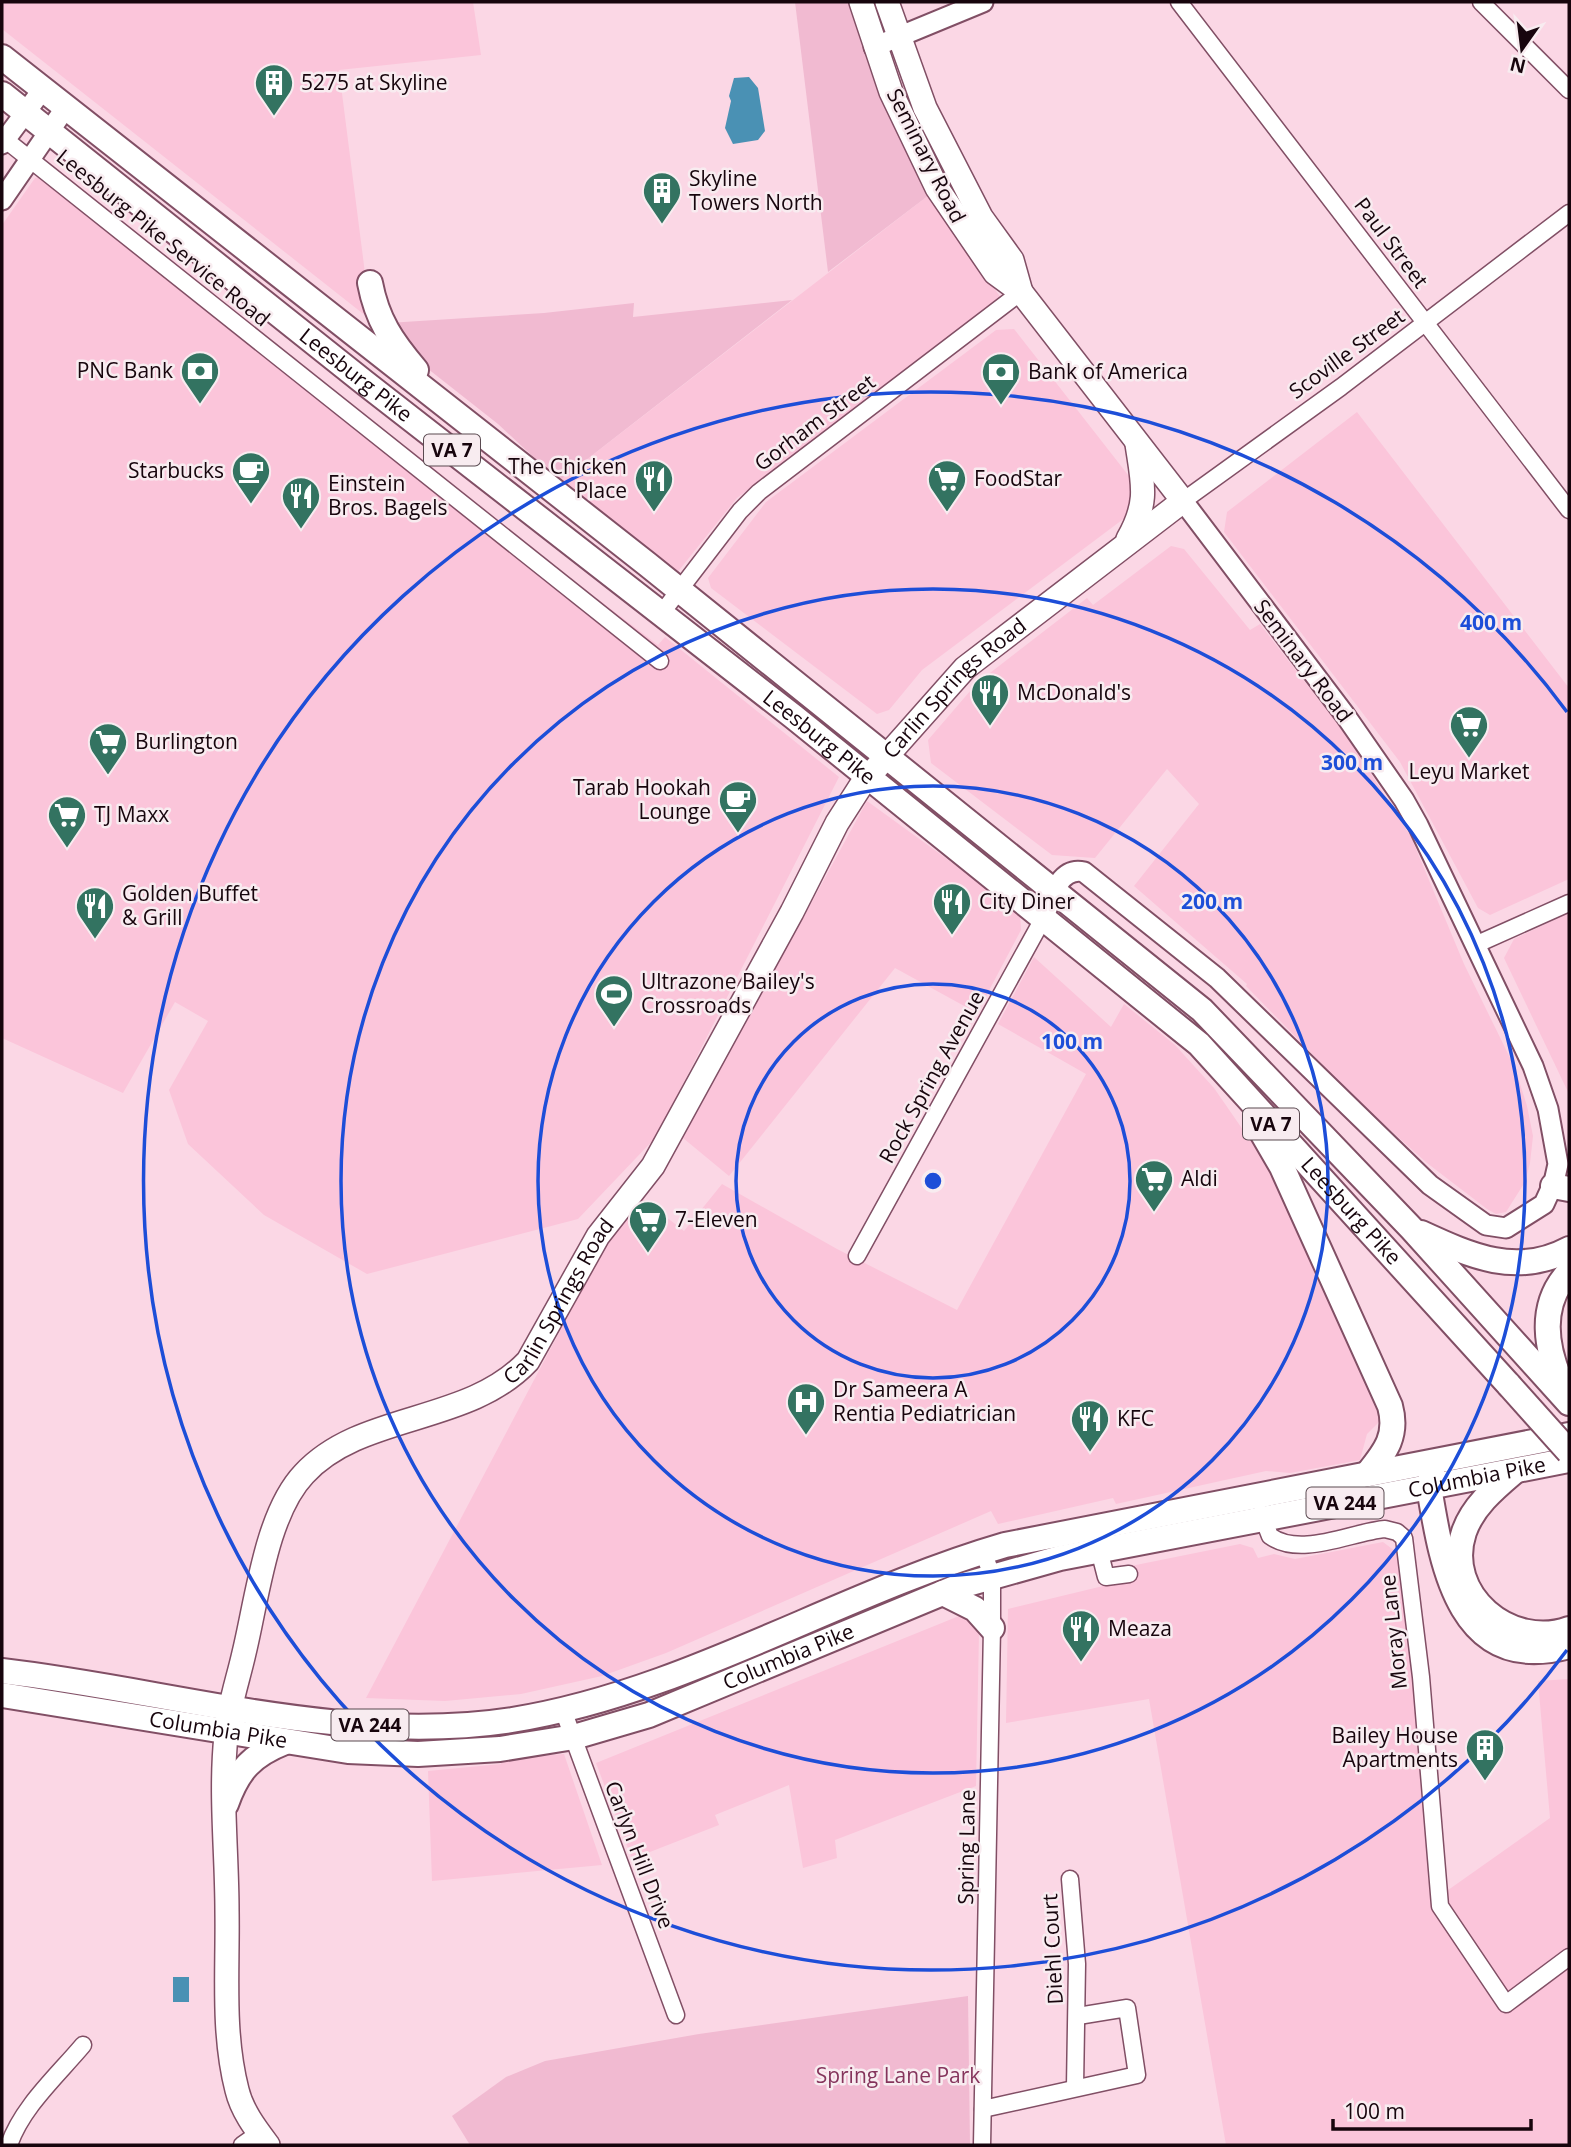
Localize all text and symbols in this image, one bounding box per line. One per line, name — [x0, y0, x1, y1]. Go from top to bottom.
north arrow — [1487, 14, 1557, 84]
text: N — [1507, 51, 1529, 80]
building icon: 5275 at Skyline — [253, 62, 295, 117]
place label: 5275 at Skyline — [301, 68, 447, 96]
street label: Seminary Road — [881, 84, 973, 228]
street label: Leesburg Pike Service Road — [51, 142, 276, 332]
place label: Skyline Towers North — [689, 164, 823, 216]
building icon: Skyline Towers North — [641, 170, 683, 225]
street label: Paul Street — [1349, 191, 1435, 293]
street label: Scoville Street — [1283, 302, 1410, 405]
street label: Leesburg Pike — [294, 321, 419, 428]
bank icon: PNC Bank — [179, 350, 221, 405]
bank icon: Bank of America — [980, 351, 1022, 406]
place label: PNC Bank — [77, 356, 173, 384]
place label: Bank of America — [1028, 357, 1188, 385]
street label: Gorham Street — [748, 368, 881, 477]
road number: VA 7 — [424, 435, 480, 466]
cafe icon: Starbucks — [230, 450, 272, 505]
place label: The Chicken Place — [508, 452, 627, 504]
place label: Starbucks — [128, 456, 224, 484]
restaurant icon: The Chicken Place — [633, 458, 675, 513]
supermarket icon: FoodStar — [926, 458, 968, 513]
place label: FoodStar — [974, 464, 1063, 492]
place label: Einstein Bros. Bagels — [328, 469, 448, 521]
restaurant icon: Einstein Bros. Bagels — [280, 475, 322, 530]
street label: Seminary Road — [1248, 593, 1359, 728]
text: 400 m — [1460, 608, 1522, 636]
street label: Carlin Springs Road — [876, 611, 1032, 764]
restaurant icon: McDonald's — [969, 672, 1011, 727]
place label: McDonald's — [1017, 678, 1131, 706]
street label: Leesburg Pike — [758, 683, 882, 790]
supermarket icon: Leyu Market — [1448, 704, 1490, 759]
supermarket icon: Burlington — [87, 721, 129, 776]
place label: Burlington — [135, 727, 238, 755]
text: 300 m — [1321, 748, 1383, 776]
place label: Leyu Market — [1408, 757, 1530, 785]
place label: Tarab Hookah Lounge — [573, 773, 711, 825]
cafe icon: Tarab Hookah Lounge — [717, 779, 759, 834]
supermarket icon: TJ Maxx — [46, 794, 88, 849]
place label: TJ Maxx — [94, 800, 169, 828]
place label: Golden Buffet & Grill — [122, 879, 258, 931]
restaurant icon: City Diner — [931, 881, 973, 936]
restaurant icon: Golden Buffet & Grill — [74, 885, 116, 940]
place label: City Diner — [979, 887, 1075, 915]
text: 200 m — [1181, 887, 1243, 915]
place label: Ultrazone Bailey's Crossroads — [641, 967, 815, 1019]
sports icon: Ultrazone Bailey's Crossroads — [593, 973, 635, 1028]
street label: Rock Spring Avenue — [872, 985, 990, 1168]
text: 100 m — [1041, 1027, 1103, 1055]
road number: VA 7 — [1243, 1108, 1299, 1140]
street label: Leesburg Pike — [1295, 1150, 1408, 1270]
supermarket icon: Aldi — [1133, 1158, 1175, 1213]
place label: Aldi — [1181, 1164, 1218, 1192]
centre of rings — [921, 1169, 945, 1193]
supermarket icon: 7-Eleven — [627, 1199, 669, 1254]
place label: 7-Eleven — [675, 1205, 758, 1233]
street label: Carlin Springs Road — [497, 1212, 620, 1390]
place label: Dr Sameera A Rentia Pediatrician — [833, 1375, 1016, 1427]
hospital icon: Dr Sameera A Rentia Pediatrician — [785, 1381, 827, 1436]
restaurant icon: KFC — [1069, 1398, 1111, 1453]
place label: KFC — [1117, 1404, 1154, 1432]
street label: Columbia Pike — [1406, 1450, 1548, 1504]
road number: VA 244 — [1306, 1488, 1384, 1518]
street label: Moray Lane — [1373, 1573, 1413, 1691]
restaurant icon: Meaza — [1060, 1608, 1102, 1663]
place label: Meaza — [1108, 1614, 1172, 1642]
street label: Columbia Pike — [718, 1616, 858, 1696]
street label: Columbia Pike — [147, 1704, 290, 1754]
road number: VA 244 — [332, 1709, 408, 1740]
place label: Bailey House Apartments — [1332, 1721, 1458, 1773]
building icon: Bailey House Apartments — [1464, 1727, 1506, 1782]
street label: Carlyn Hill Drive — [599, 1777, 681, 1932]
street label: Spring Lane — [951, 1789, 981, 1905]
street label: Diehl Court — [1035, 1893, 1069, 2005]
park label: Spring Lane Park — [816, 2061, 980, 2089]
scale bar — [1333, 2088, 1531, 2132]
text: 100 m — [1344, 2097, 1405, 2125]

